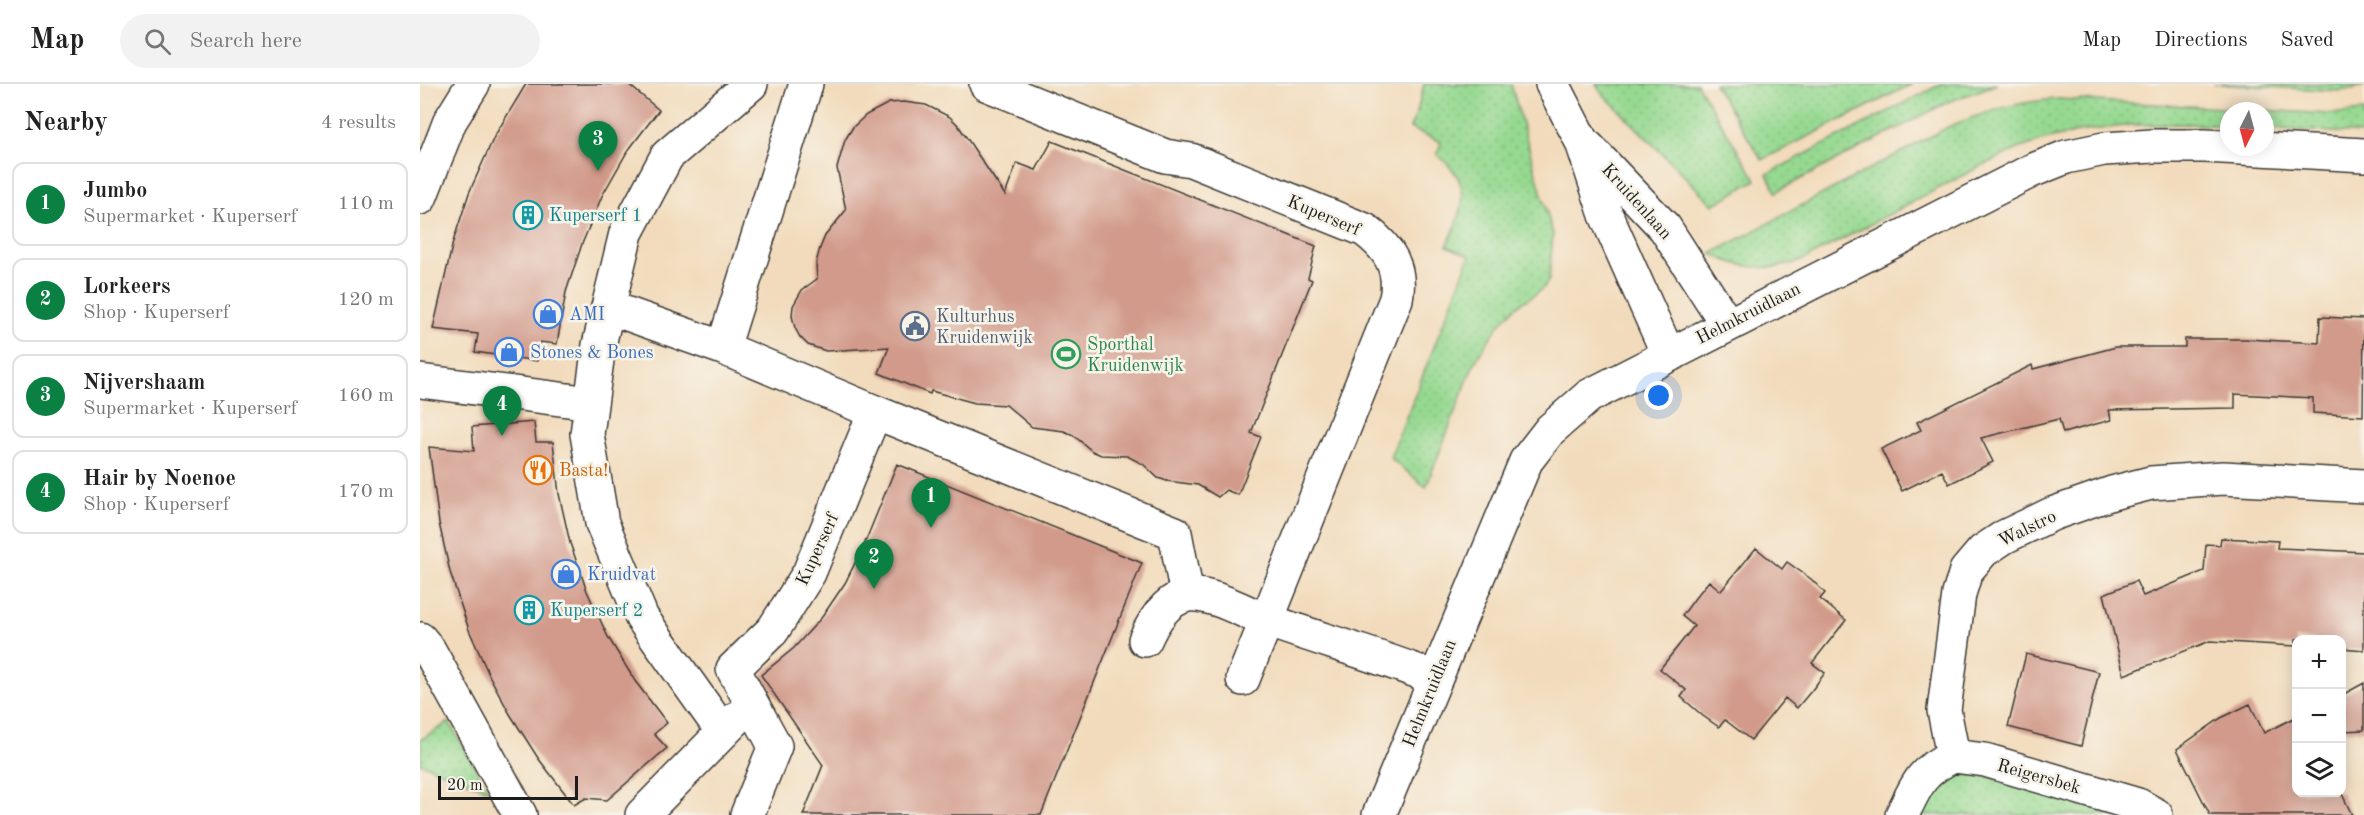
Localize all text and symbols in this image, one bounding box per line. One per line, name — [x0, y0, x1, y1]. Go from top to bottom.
search box — [120, 14, 540, 68]
icon: search — [141, 25, 174, 58]
text: Map — [30, 27, 84, 55]
text: Search here — [189, 30, 302, 52]
text: Map — [2082, 30, 2121, 51]
text: Directions — [2154, 30, 2248, 51]
text: Saved — [2281, 30, 2334, 51]
north arrow — [2220, 102, 2274, 156]
text: Nearby — [24, 110, 108, 136]
text: 4 results — [321, 113, 396, 133]
pin: 3 — [578, 122, 618, 171]
street label: Kruidenlaan — [1598, 160, 1675, 243]
text: Jumbo — [83, 180, 147, 202]
street label: Kuperserf — [1284, 192, 1364, 240]
text: 1 — [40, 194, 51, 214]
text: 110 m — [338, 194, 394, 214]
building icon: Kuperserf 1 — [512, 199, 544, 231]
text: Supermarket · Kuperserf — [83, 207, 297, 227]
place label: Kuperserf 1 — [549, 207, 642, 225]
text: Lorkeers — [83, 276, 170, 298]
street label: Helmkruidlaan — [1693, 280, 1804, 348]
text: 2 — [40, 290, 51, 310]
text: 120 m — [338, 290, 394, 310]
shop icon: AMI — [532, 298, 564, 330]
text: Shop · Kuperserf — [83, 303, 230, 323]
place label: AMI — [569, 306, 605, 324]
place label: Kulturhus Kruidenwijk — [936, 308, 1033, 347]
public building icon: Kulturhus Kruidenwijk — [899, 310, 931, 342]
shop icon: Stones & Bones — [493, 336, 525, 368]
place label: Sporthal Kruidenwijk — [1087, 336, 1184, 375]
sports icon: Sporthal Kruidenwijk — [1050, 338, 1082, 370]
place label: Stones & Bones — [530, 344, 654, 362]
text: Nijvershaam — [83, 372, 205, 394]
your location — [1644, 381, 1673, 410]
text: 3 — [40, 386, 51, 406]
text: 160 m — [338, 386, 394, 406]
pin: 4 — [482, 386, 521, 436]
text: Supermarket · Kuperserf — [83, 399, 297, 419]
restaurant icon: Basta! — [522, 454, 554, 486]
place label: Basta! — [559, 462, 608, 480]
text: Hair by Noenoe — [83, 468, 236, 490]
pin: 1 — [912, 478, 950, 528]
text: 4 — [40, 482, 51, 502]
text: 170 m — [338, 482, 394, 502]
text: Shop · Kuperserf — [83, 495, 230, 515]
street label: Walstro — [1996, 507, 2059, 551]
street label: Kuperserf — [793, 509, 843, 588]
pin: 2 — [854, 540, 894, 589]
shop icon: Kruidvat — [550, 558, 582, 590]
place label: Kruidvat — [587, 566, 656, 584]
building icon: Kuperserf 2 — [513, 594, 545, 626]
place label: Kuperserf 2 — [550, 602, 643, 620]
map controls — [2292, 635, 2346, 797]
button: + — [2292, 635, 2346, 689]
street label: Helmkruidlaan — [1400, 637, 1460, 750]
button: − — [2292, 689, 2346, 743]
button: layers — [2292, 743, 2346, 797]
street label: Reigersbek — [1995, 756, 2083, 797]
scale bar — [438, 773, 578, 800]
text: 20 m — [447, 778, 483, 794]

